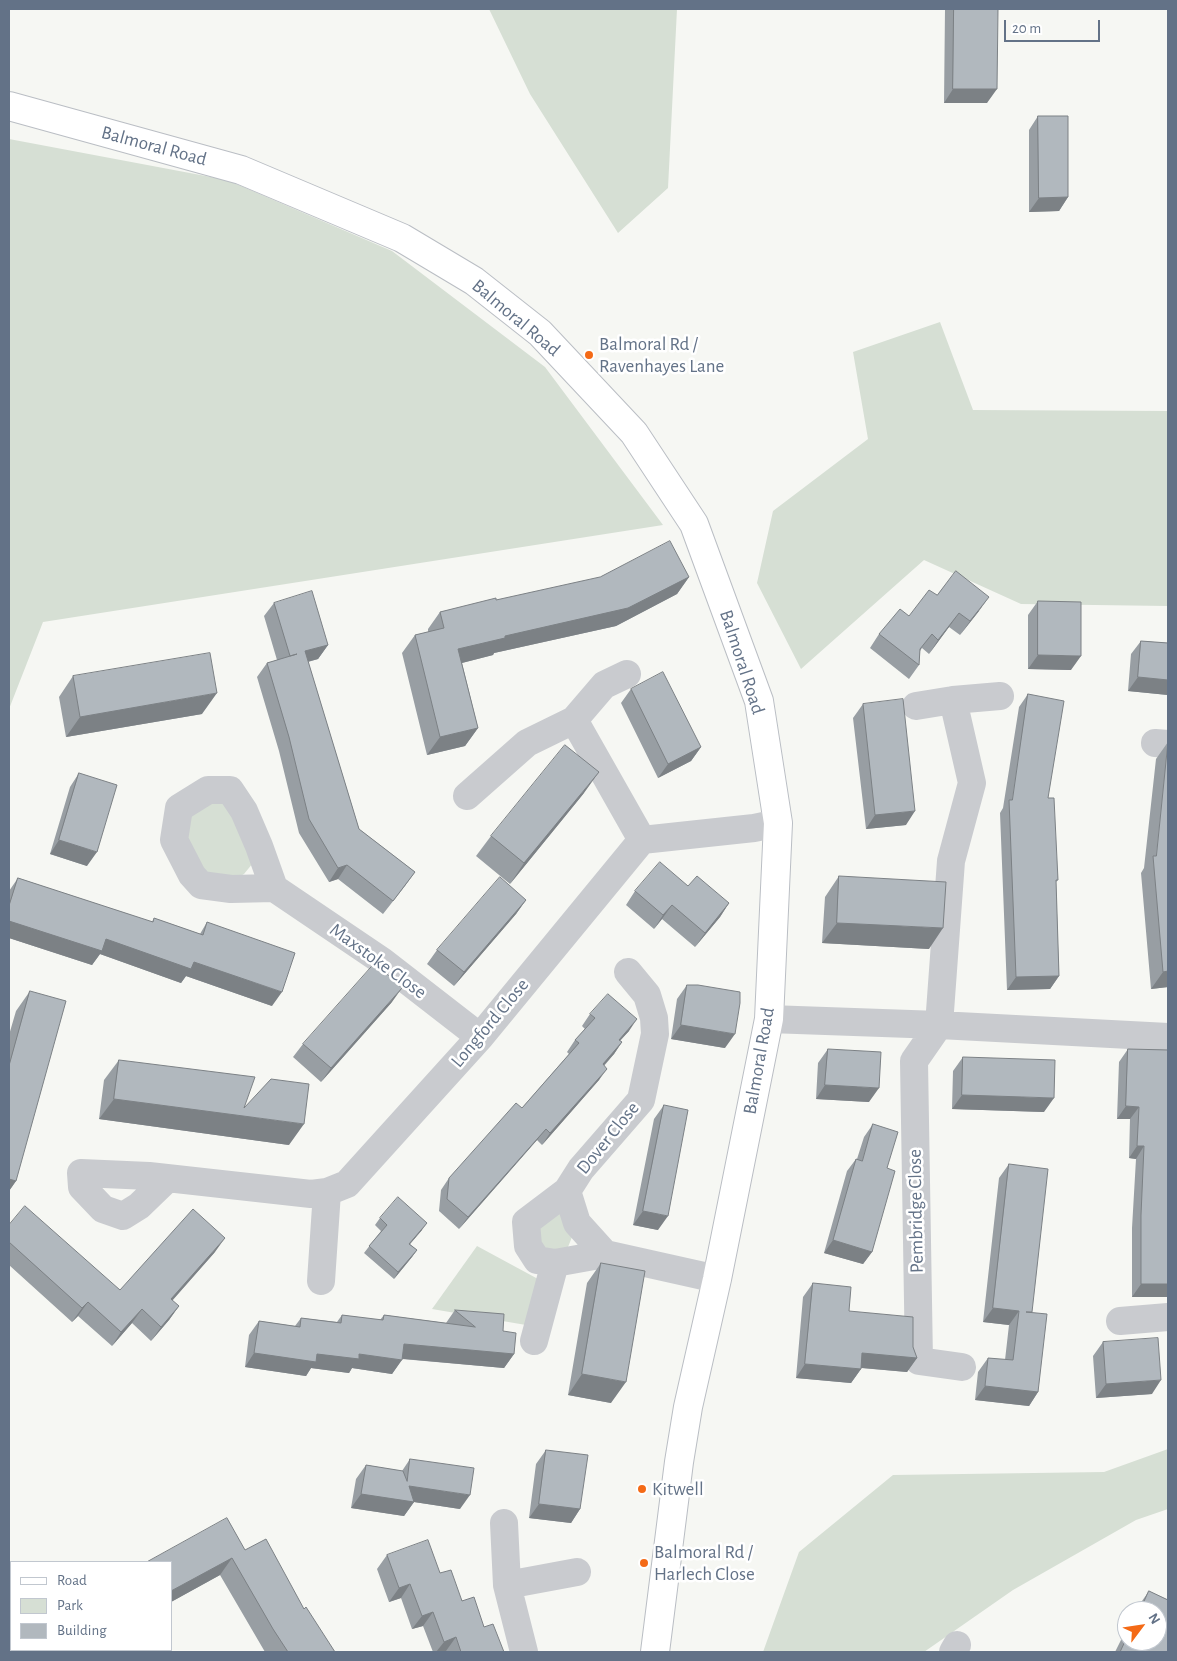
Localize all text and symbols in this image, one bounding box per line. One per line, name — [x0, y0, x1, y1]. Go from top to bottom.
scale bar — [1007, 10, 1103, 42]
text: 20 m — [1012, 21, 1041, 36]
street label: Balmoral Road — [99, 121, 209, 171]
street label: Balmoral Road — [467, 274, 565, 362]
place label: Balmoral Rd / Ravenhayes Lane — [599, 333, 724, 377]
marker: Balmoral Rd / Ravenhayes Lane — [583, 349, 595, 361]
street label: Balmoral Road — [714, 607, 770, 717]
street label: Maxstoke Close — [325, 918, 431, 1004]
street label: Longford Close — [446, 974, 534, 1072]
street label: Balmoral Road — [738, 1006, 780, 1116]
street label: Dover Close — [572, 1097, 644, 1179]
street label: Pembridge Close — [904, 1149, 928, 1273]
place label: Kitwell — [652, 1478, 704, 1500]
marker: Kitwell — [636, 1483, 648, 1495]
place label: Balmoral Rd / Harlech Close — [654, 1541, 755, 1585]
marker: Balmoral Rd / Harlech Close — [638, 1557, 650, 1569]
legend — [10, 1561, 172, 1651]
text: Road — [57, 1573, 87, 1588]
text: Park — [57, 1598, 83, 1613]
north arrow — [1117, 1601, 1167, 1651]
text: N — [1145, 1611, 1163, 1627]
text: Building — [57, 1623, 107, 1638]

